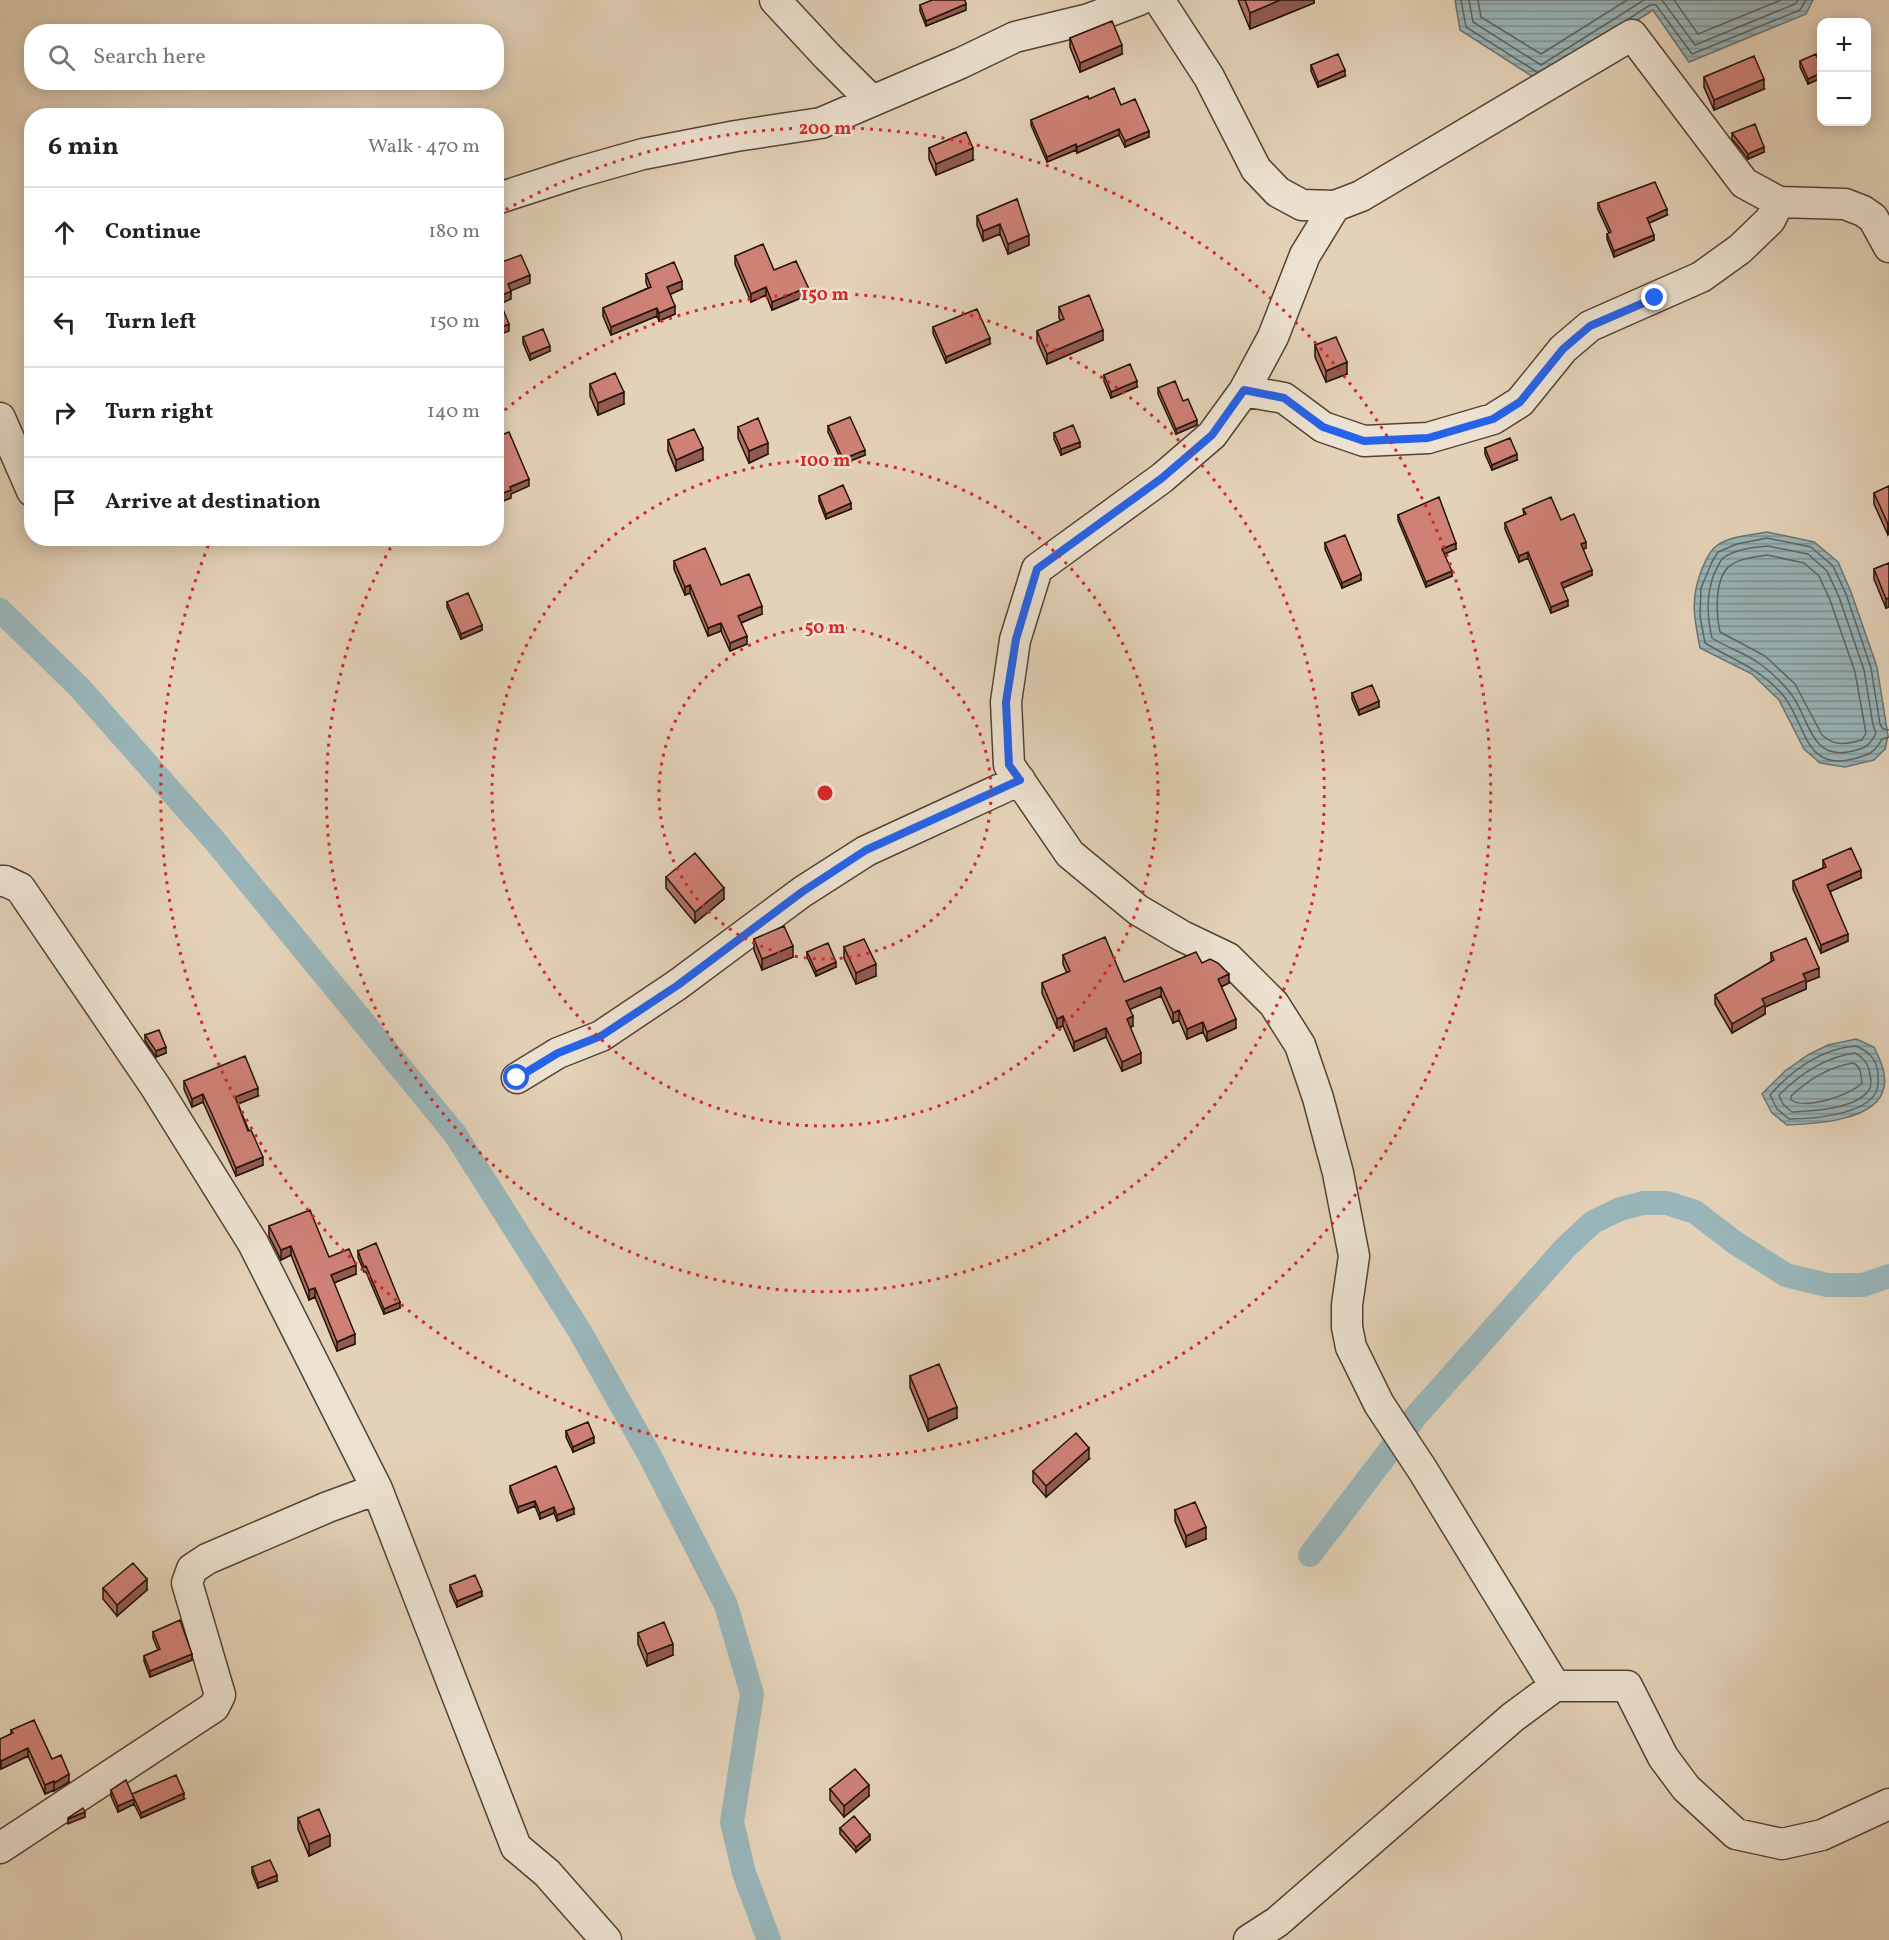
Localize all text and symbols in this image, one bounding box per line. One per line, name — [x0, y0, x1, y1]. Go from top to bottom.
map controls — [1817, 18, 1871, 126]
button: + — [1817, 18, 1871, 72]
search box — [24, 24, 504, 90]
icon: search — [45, 41, 78, 74]
text: Search here — [93, 42, 206, 73]
button: − — [1817, 72, 1871, 126]
text: 200 m — [799, 117, 851, 142]
text: 6 min — [48, 129, 119, 165]
text: Walk · 470 m — [368, 133, 480, 161]
icon: ahead — [48, 216, 81, 249]
text: Continue — [105, 217, 201, 248]
text: 180 m — [428, 218, 480, 246]
text: 150 m — [801, 283, 849, 308]
route end — [1641, 284, 1667, 310]
icon: left — [48, 306, 81, 339]
text: Turn left — [105, 307, 196, 338]
text: 150 m — [429, 308, 480, 336]
icon: right — [48, 396, 81, 429]
text: Turn right — [105, 397, 213, 428]
text: 140 m — [427, 398, 480, 426]
text: 100 m — [800, 449, 850, 474]
icon: arrive — [48, 486, 81, 519]
text: Arrive at destination — [105, 487, 321, 518]
text: 50 m — [805, 616, 845, 641]
centre of rings — [815, 783, 835, 803]
route start — [503, 1064, 529, 1090]

